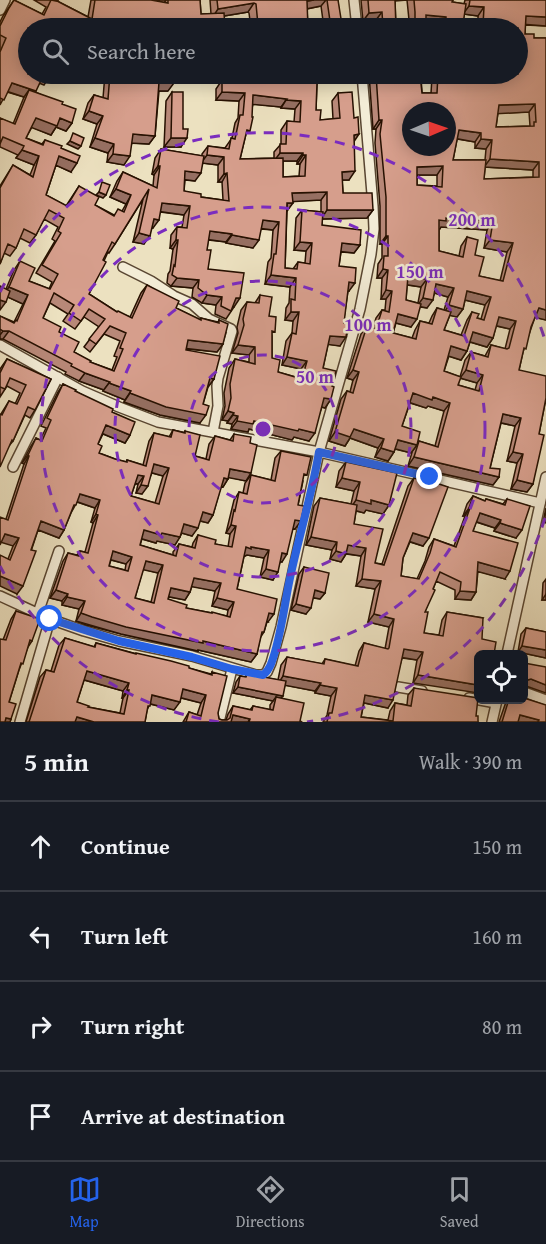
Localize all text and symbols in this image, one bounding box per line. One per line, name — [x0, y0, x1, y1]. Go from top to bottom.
search box — [18, 18, 528, 84]
icon: search — [39, 35, 72, 68]
text: Search here — [87, 35, 196, 67]
north arrow — [402, 102, 456, 156]
text: 200 m — [448, 206, 496, 233]
text: 150 m — [396, 258, 444, 285]
text: 100 m — [344, 311, 392, 338]
text: 50 m — [296, 363, 335, 390]
centre of rings — [253, 419, 273, 439]
route end — [416, 463, 442, 489]
route start — [36, 605, 62, 631]
map controls — [474, 650, 528, 704]
button: locate — [474, 650, 528, 704]
text: 5 min — [24, 742, 89, 781]
text: Walk · 390 m — [419, 747, 522, 776]
icon: ahead — [24, 830, 57, 863]
text: Continue — [81, 830, 170, 862]
text: 150 m — [472, 832, 522, 861]
icon: left — [24, 920, 57, 953]
text: Turn left — [81, 920, 168, 952]
text: 160 m — [472, 922, 522, 951]
icon: right — [24, 1010, 57, 1043]
text: Turn right — [81, 1010, 184, 1042]
text: 80 m — [482, 1012, 522, 1041]
icon: arrive — [24, 1100, 57, 1133]
text: Arrive at destination — [81, 1100, 285, 1132]
tab: Map — [68, 1173, 101, 1233]
tab: Directions — [236, 1173, 305, 1233]
tab: Saved — [440, 1173, 478, 1233]

